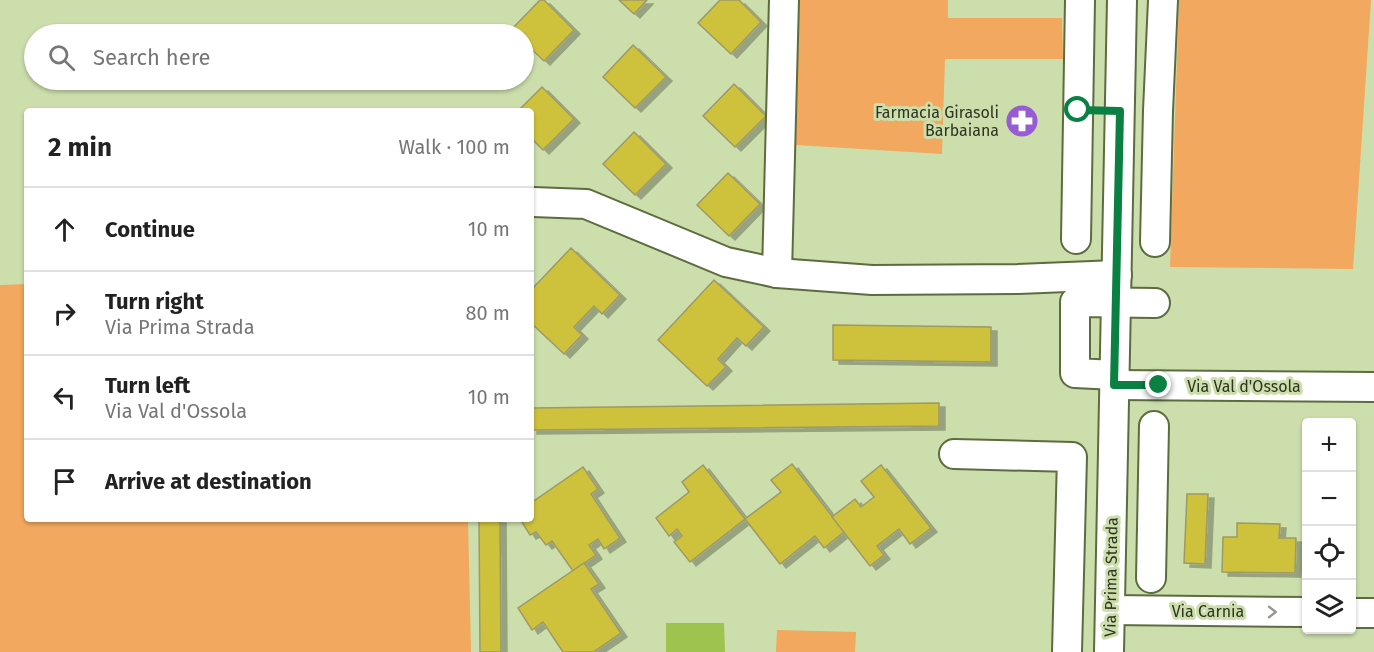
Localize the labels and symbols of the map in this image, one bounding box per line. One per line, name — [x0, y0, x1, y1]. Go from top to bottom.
route start — [1064, 96, 1090, 122]
place label: Farmacia Girasoli Barbaiana — [875, 103, 999, 140]
pharmacy icon: Farmacia Girasoli Barbaiana — [1004, 103, 1040, 139]
route end — [1145, 371, 1171, 397]
street label: Via Val d'Ossola — [1187, 377, 1301, 396]
street label: Via Prima Strada — [1100, 517, 1122, 637]
street label: Via Carnia — [1172, 602, 1244, 621]
one-way arrow — [1267, 606, 1276, 618]

